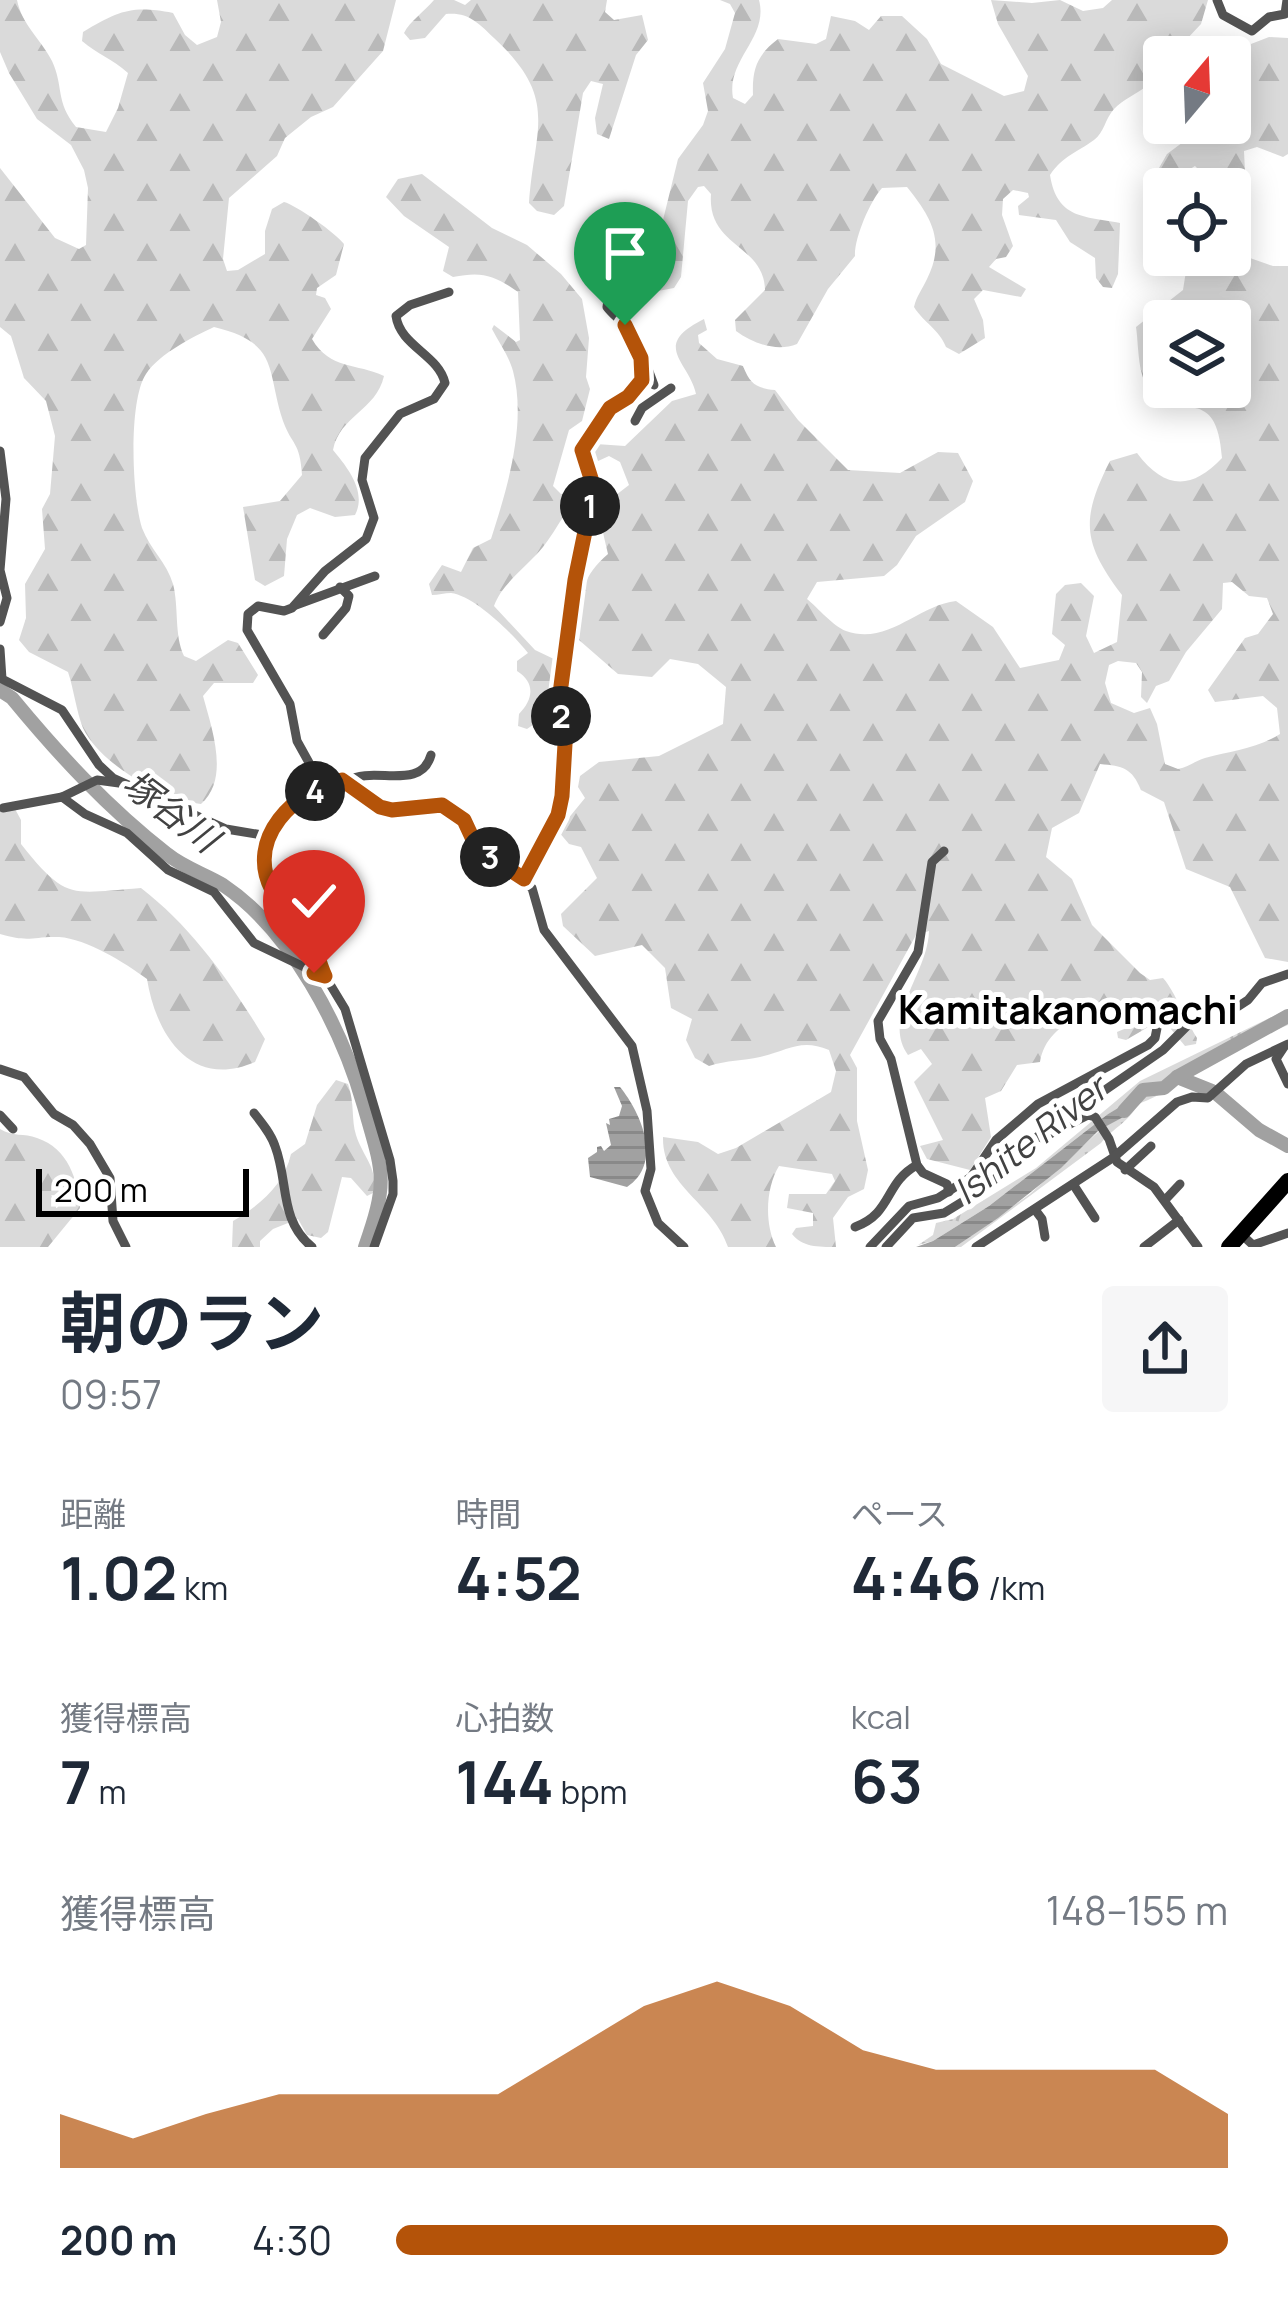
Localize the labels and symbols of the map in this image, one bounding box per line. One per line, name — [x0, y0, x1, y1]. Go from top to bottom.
north arrow — [1143, 36, 1251, 144]
pin — [574, 202, 676, 325]
pin: 1 — [560, 476, 620, 536]
pin: 2 — [531, 686, 591, 746]
water label: 塚谷川 — [113, 759, 232, 865]
pin: 4 — [285, 761, 345, 821]
pin: 3 — [460, 827, 520, 887]
pin — [263, 850, 365, 973]
district label: Kamitakanomachi — [898, 982, 1238, 1036]
water label: Ishite River — [943, 1062, 1120, 1215]
scale bar — [36, 1163, 249, 1216]

